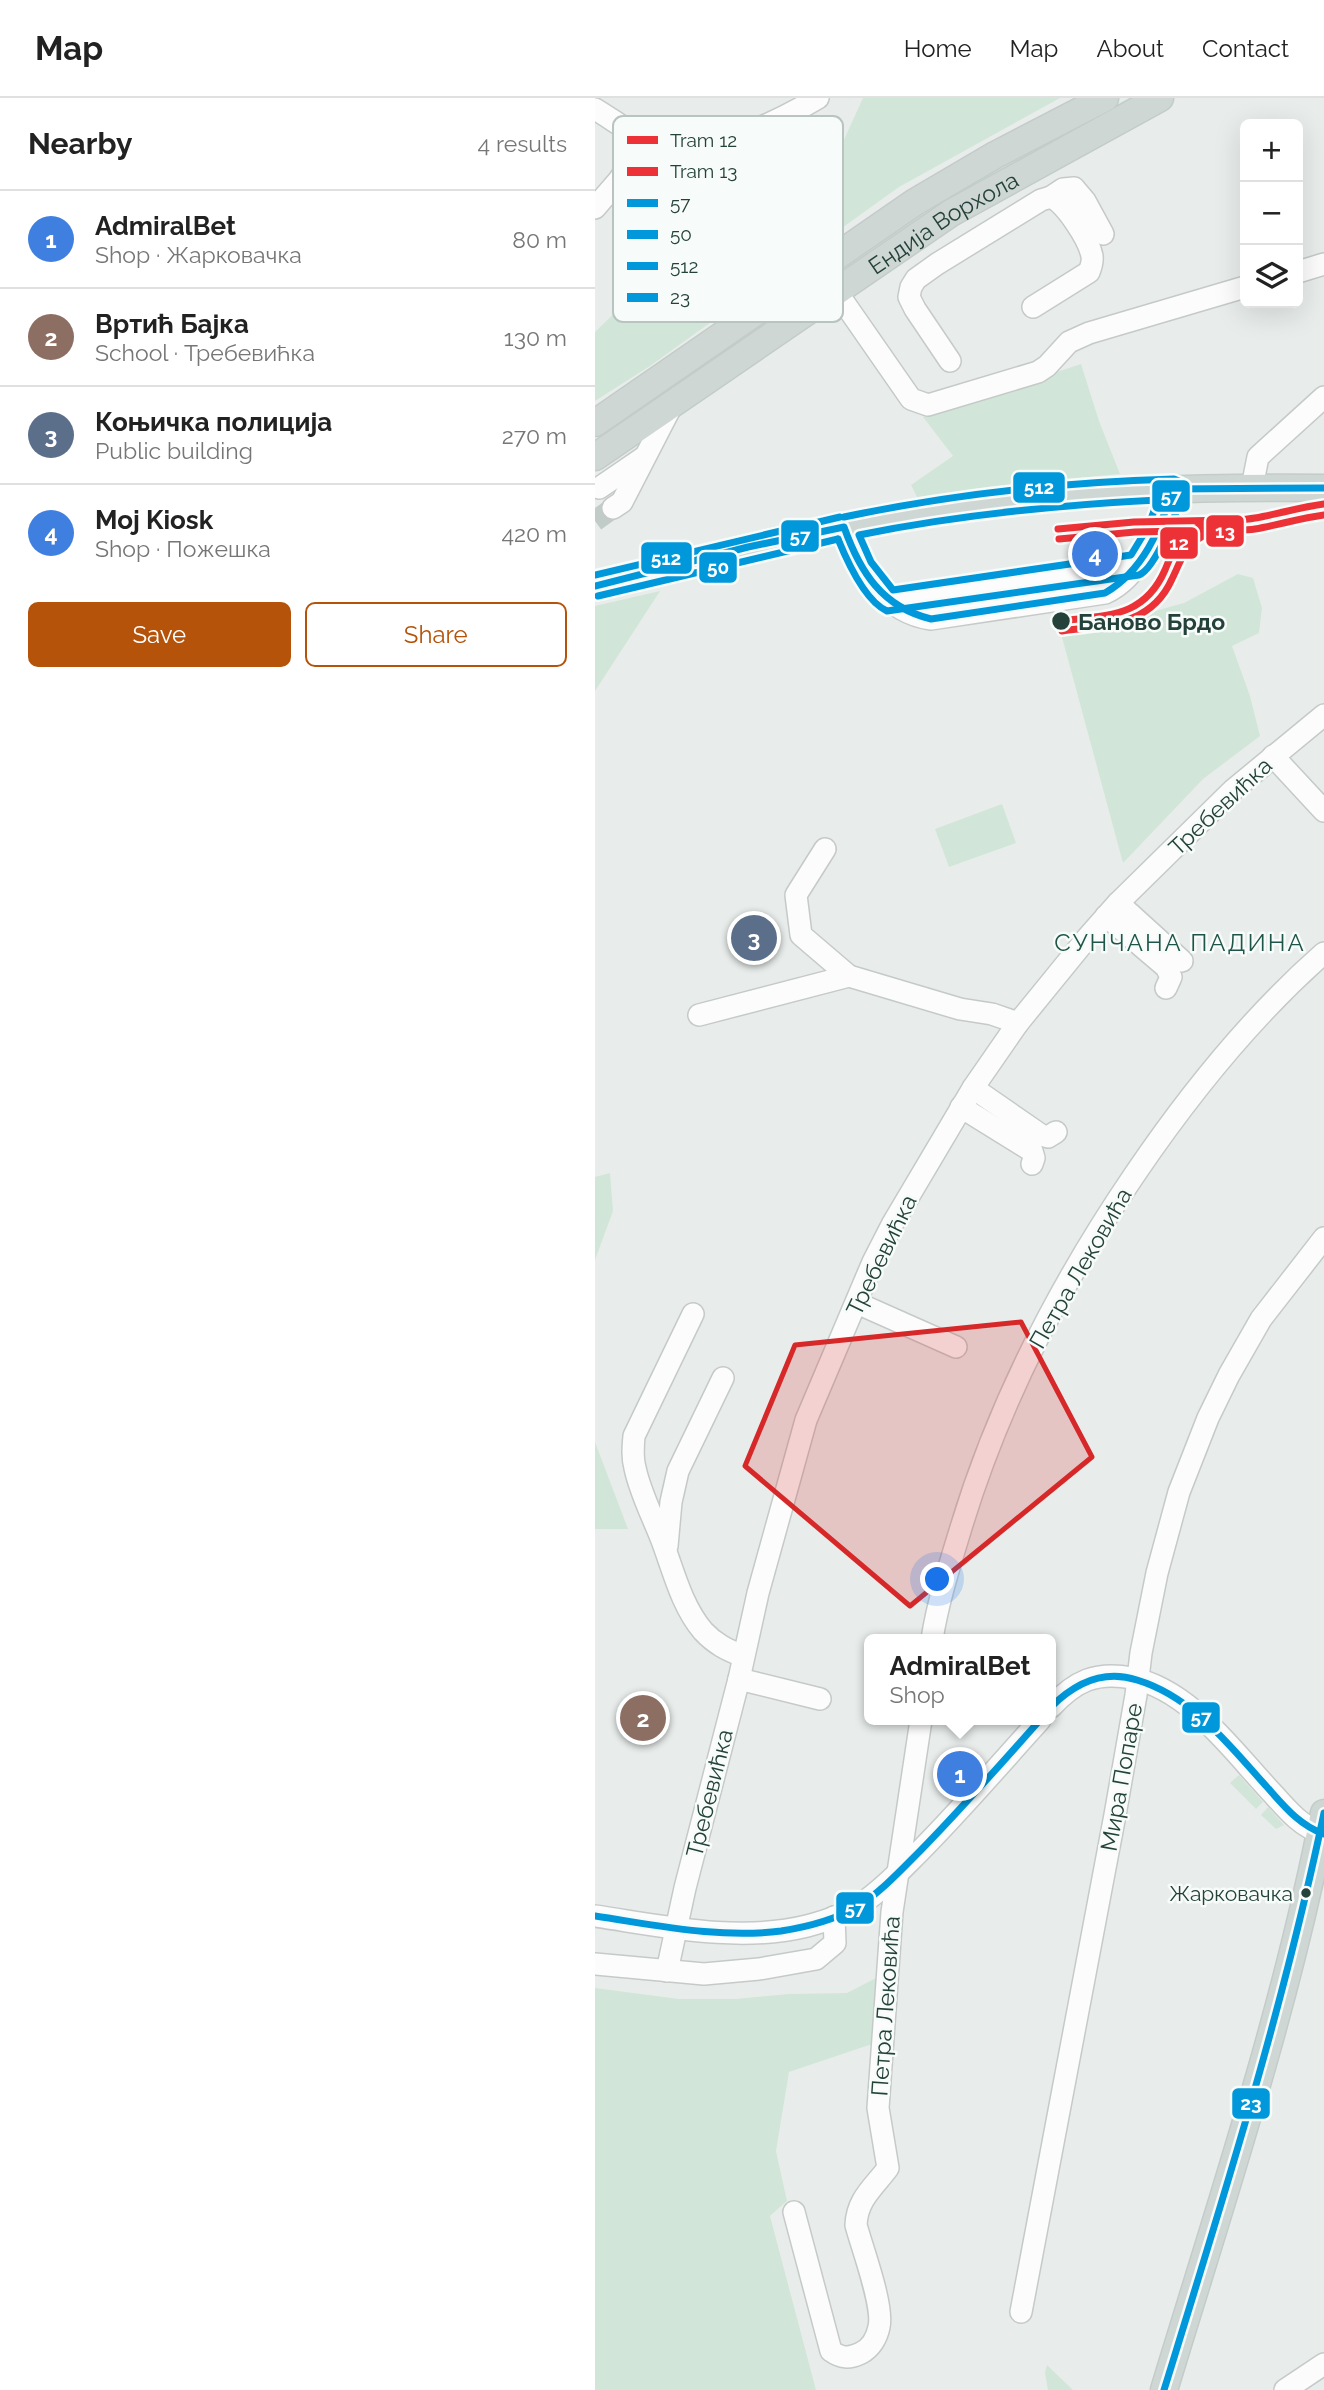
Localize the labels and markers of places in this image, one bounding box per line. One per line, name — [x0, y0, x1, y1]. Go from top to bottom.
pin: 4 — [1072, 528, 1118, 580]
place label: Баново Брдо — [1078, 608, 1225, 635]
marker: Баново Брдо — [1050, 610, 1072, 632]
pin: 3 — [731, 912, 777, 964]
pin: 2 — [620, 1692, 666, 1744]
pin: 1 — [937, 1748, 983, 1800]
place label: Жарковачка — [1169, 1881, 1293, 1906]
marker: Жарковачка — [1299, 1886, 1313, 1900]

